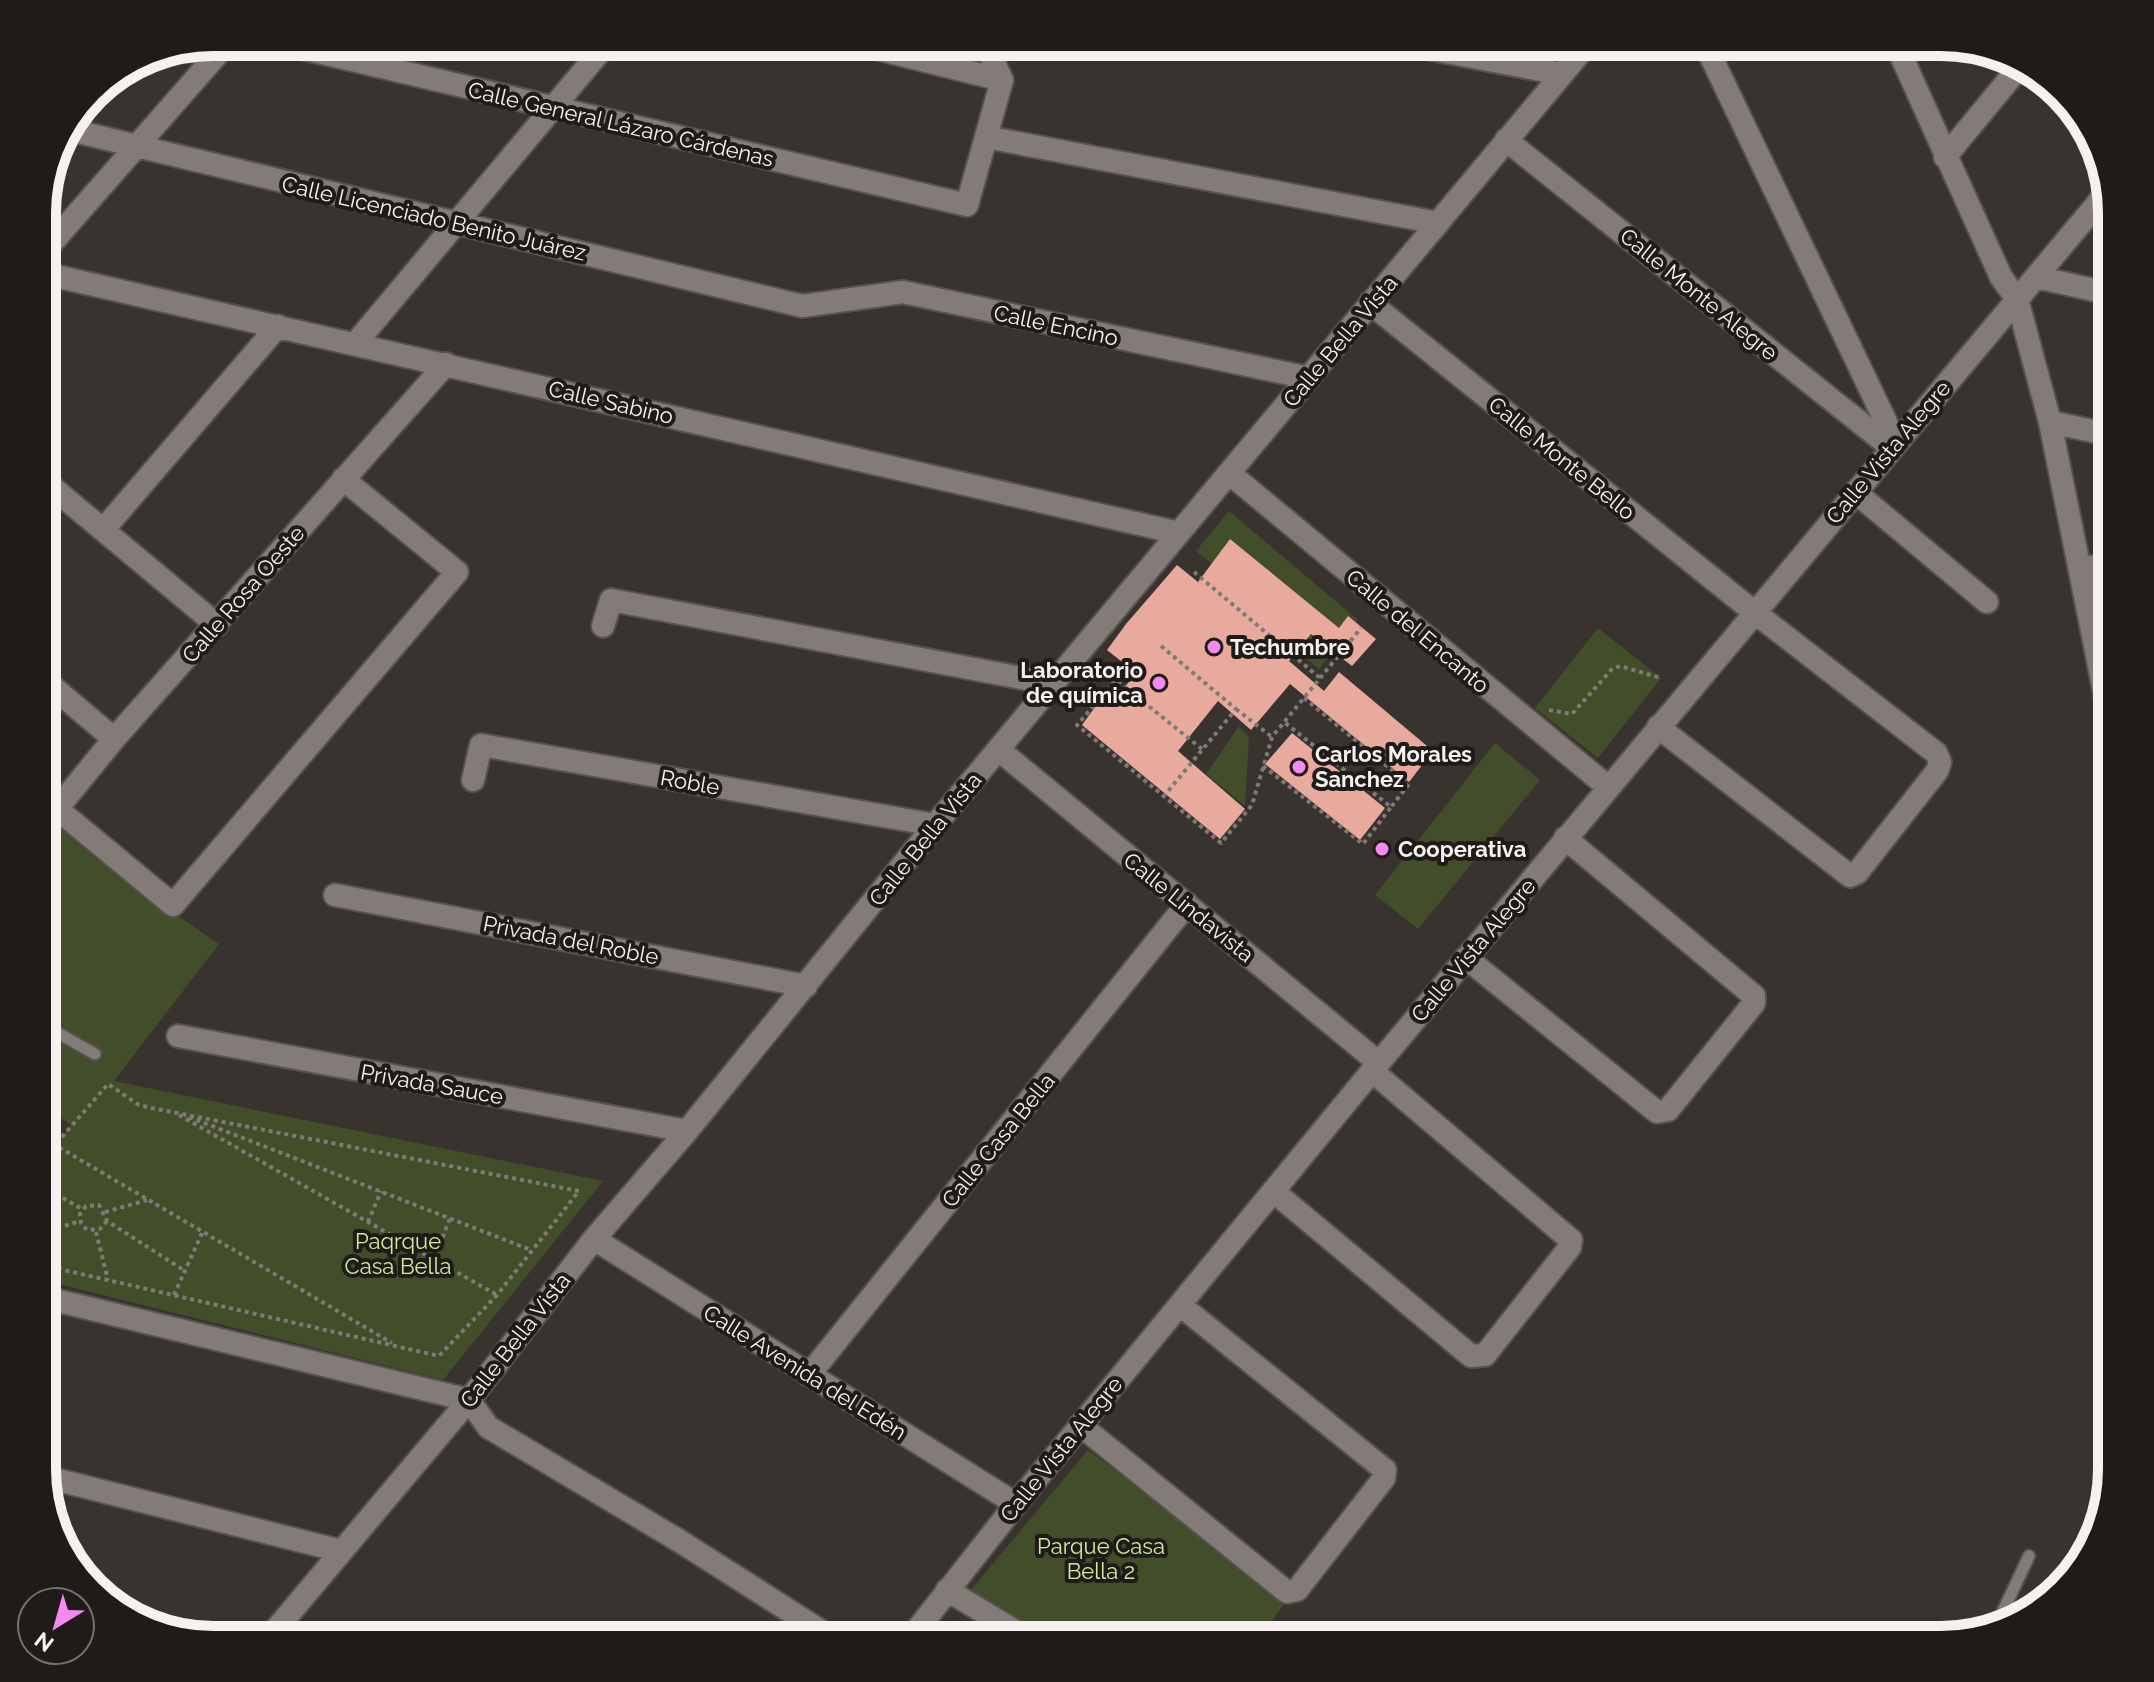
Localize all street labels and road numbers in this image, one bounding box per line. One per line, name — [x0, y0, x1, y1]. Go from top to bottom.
street label: Calle General Lázaro Cárdenas — [466, 76, 776, 172]
street label: Calle Licenciado Benito Juárez — [280, 170, 589, 266]
street label: Calle Monte Alegre — [1615, 222, 1783, 366]
street label: Calle Bella Vista — [1277, 270, 1403, 412]
street label: Calle Encino — [991, 299, 1121, 351]
street label: Calle Sabino — [546, 375, 676, 429]
street label: Calle Vista Alegre — [1820, 375, 1956, 529]
street label: Calle Monte Bello — [1484, 391, 1640, 525]
street label: Calle Rosa Oeste — [176, 520, 310, 668]
street label: Calle del Encanto — [1341, 564, 1495, 698]
street label: Roble — [658, 764, 722, 800]
street label: Calle Bella Vista — [863, 767, 987, 911]
street label: Calle Lindavista — [1119, 847, 1259, 967]
street label: Calle Vista Alegre — [1405, 873, 1541, 1027]
street label: Privada del Roble — [481, 910, 661, 970]
street label: Privada Sauce — [359, 1059, 505, 1109]
street label: Calle Casa Bella — [936, 1068, 1060, 1212]
street label: Calle Bella Vista — [454, 1268, 576, 1412]
street label: Calle Avenida del Edén — [699, 1299, 911, 1445]
street label: Calle Vista Alegre — [995, 1371, 1128, 1527]

